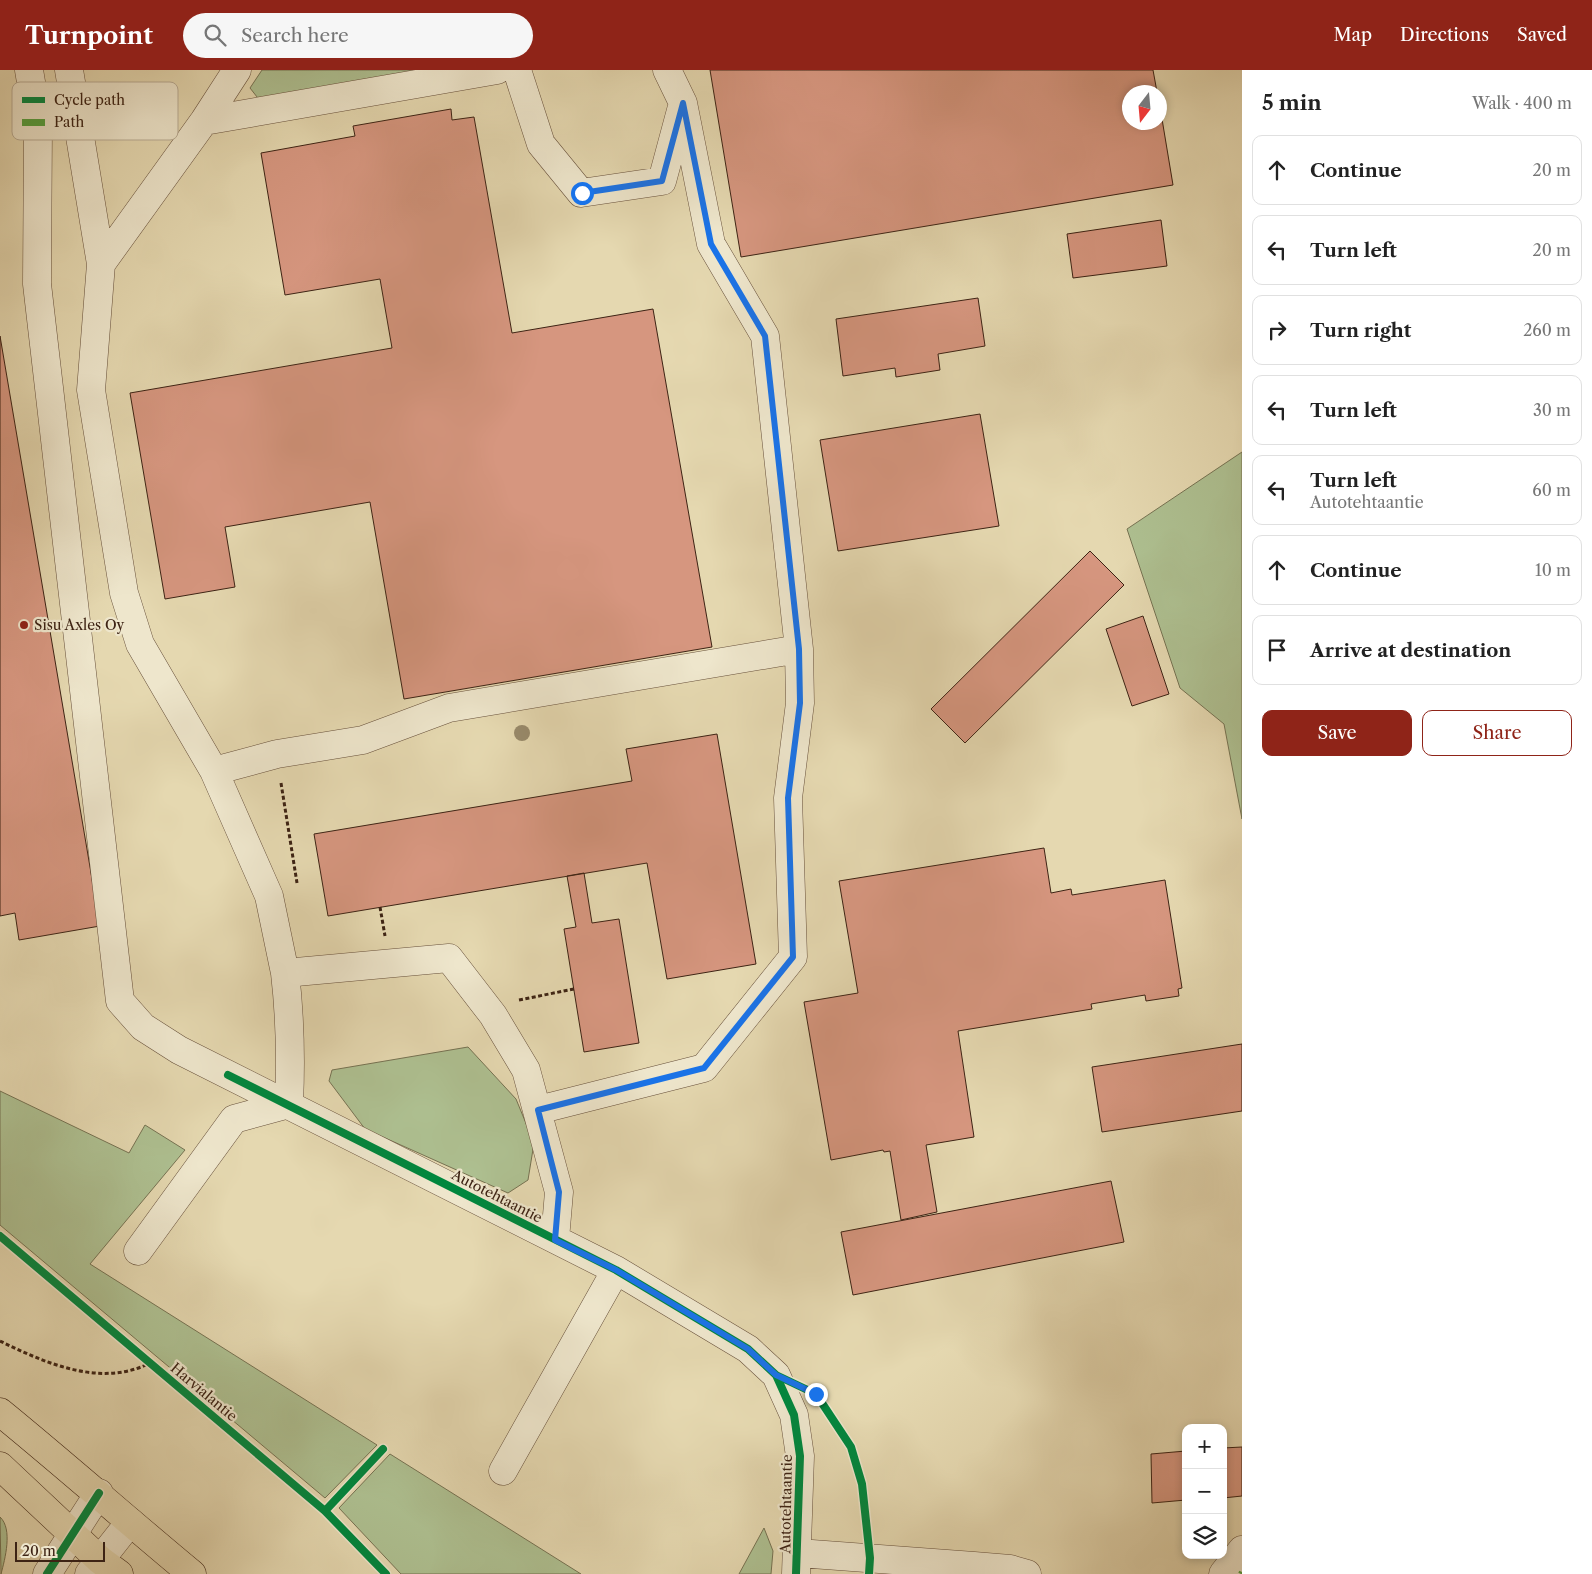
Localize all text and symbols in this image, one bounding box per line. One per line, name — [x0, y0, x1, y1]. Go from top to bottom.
search box — [183, 13, 533, 58]
text: Turnpoint — [25, 21, 153, 50]
icon: search — [201, 21, 229, 49]
text: Search here — [241, 24, 349, 47]
text: Map — [1333, 24, 1372, 46]
text: Directions — [1400, 24, 1489, 46]
text: Saved — [1517, 24, 1567, 46]
legend — [12, 82, 178, 140]
north arrow — [1122, 85, 1167, 130]
text: 5 min — [1262, 90, 1322, 115]
text: Cycle path — [54, 91, 125, 109]
text: Walk · 400 m — [1472, 93, 1572, 113]
text: Path — [54, 113, 84, 131]
icon: ahead — [1263, 156, 1291, 184]
text: Continue — [1310, 159, 1402, 182]
text: 20 m — [1532, 160, 1571, 180]
route start — [571, 182, 594, 205]
icon: left — [1263, 236, 1291, 264]
text: Turn left — [1310, 239, 1397, 262]
text: 20 m — [1532, 240, 1571, 260]
icon: right — [1263, 316, 1291, 344]
text: Turn right — [1310, 319, 1411, 342]
text: 260 m — [1523, 320, 1571, 340]
icon: left — [1263, 396, 1291, 424]
text: Turn left — [1310, 399, 1397, 422]
text: 30 m — [1533, 400, 1571, 420]
text: Turn left — [1310, 469, 1397, 492]
icon: left — [1263, 476, 1291, 504]
text: 60 m — [1532, 480, 1571, 500]
text: Autotehtaantie — [1310, 492, 1424, 512]
icon: ahead — [1263, 556, 1291, 584]
text: Continue — [1310, 559, 1402, 582]
text: 10 m — [1535, 560, 1571, 580]
place label: Sisu Axles Oy — [34, 616, 125, 634]
marker: Sisu Axles Oy — [18, 619, 30, 631]
icon: arrive — [1263, 636, 1291, 664]
text: Arrive at destination — [1310, 639, 1511, 662]
button: Save — [1262, 710, 1412, 756]
button: Share — [1422, 710, 1572, 756]
street label: Autotehtaantie — [448, 1165, 546, 1227]
street label: Harvialantie — [167, 1359, 241, 1425]
route end — [805, 1383, 828, 1406]
map controls — [1182, 1424, 1227, 1559]
button: + — [1182, 1424, 1227, 1469]
street label: Autotehtaantie — [776, 1454, 796, 1555]
button: − — [1182, 1469, 1227, 1514]
button: layers — [1182, 1514, 1227, 1559]
scale bar — [15, 1539, 105, 1562]
text: 20 m — [22, 1542, 56, 1560]

